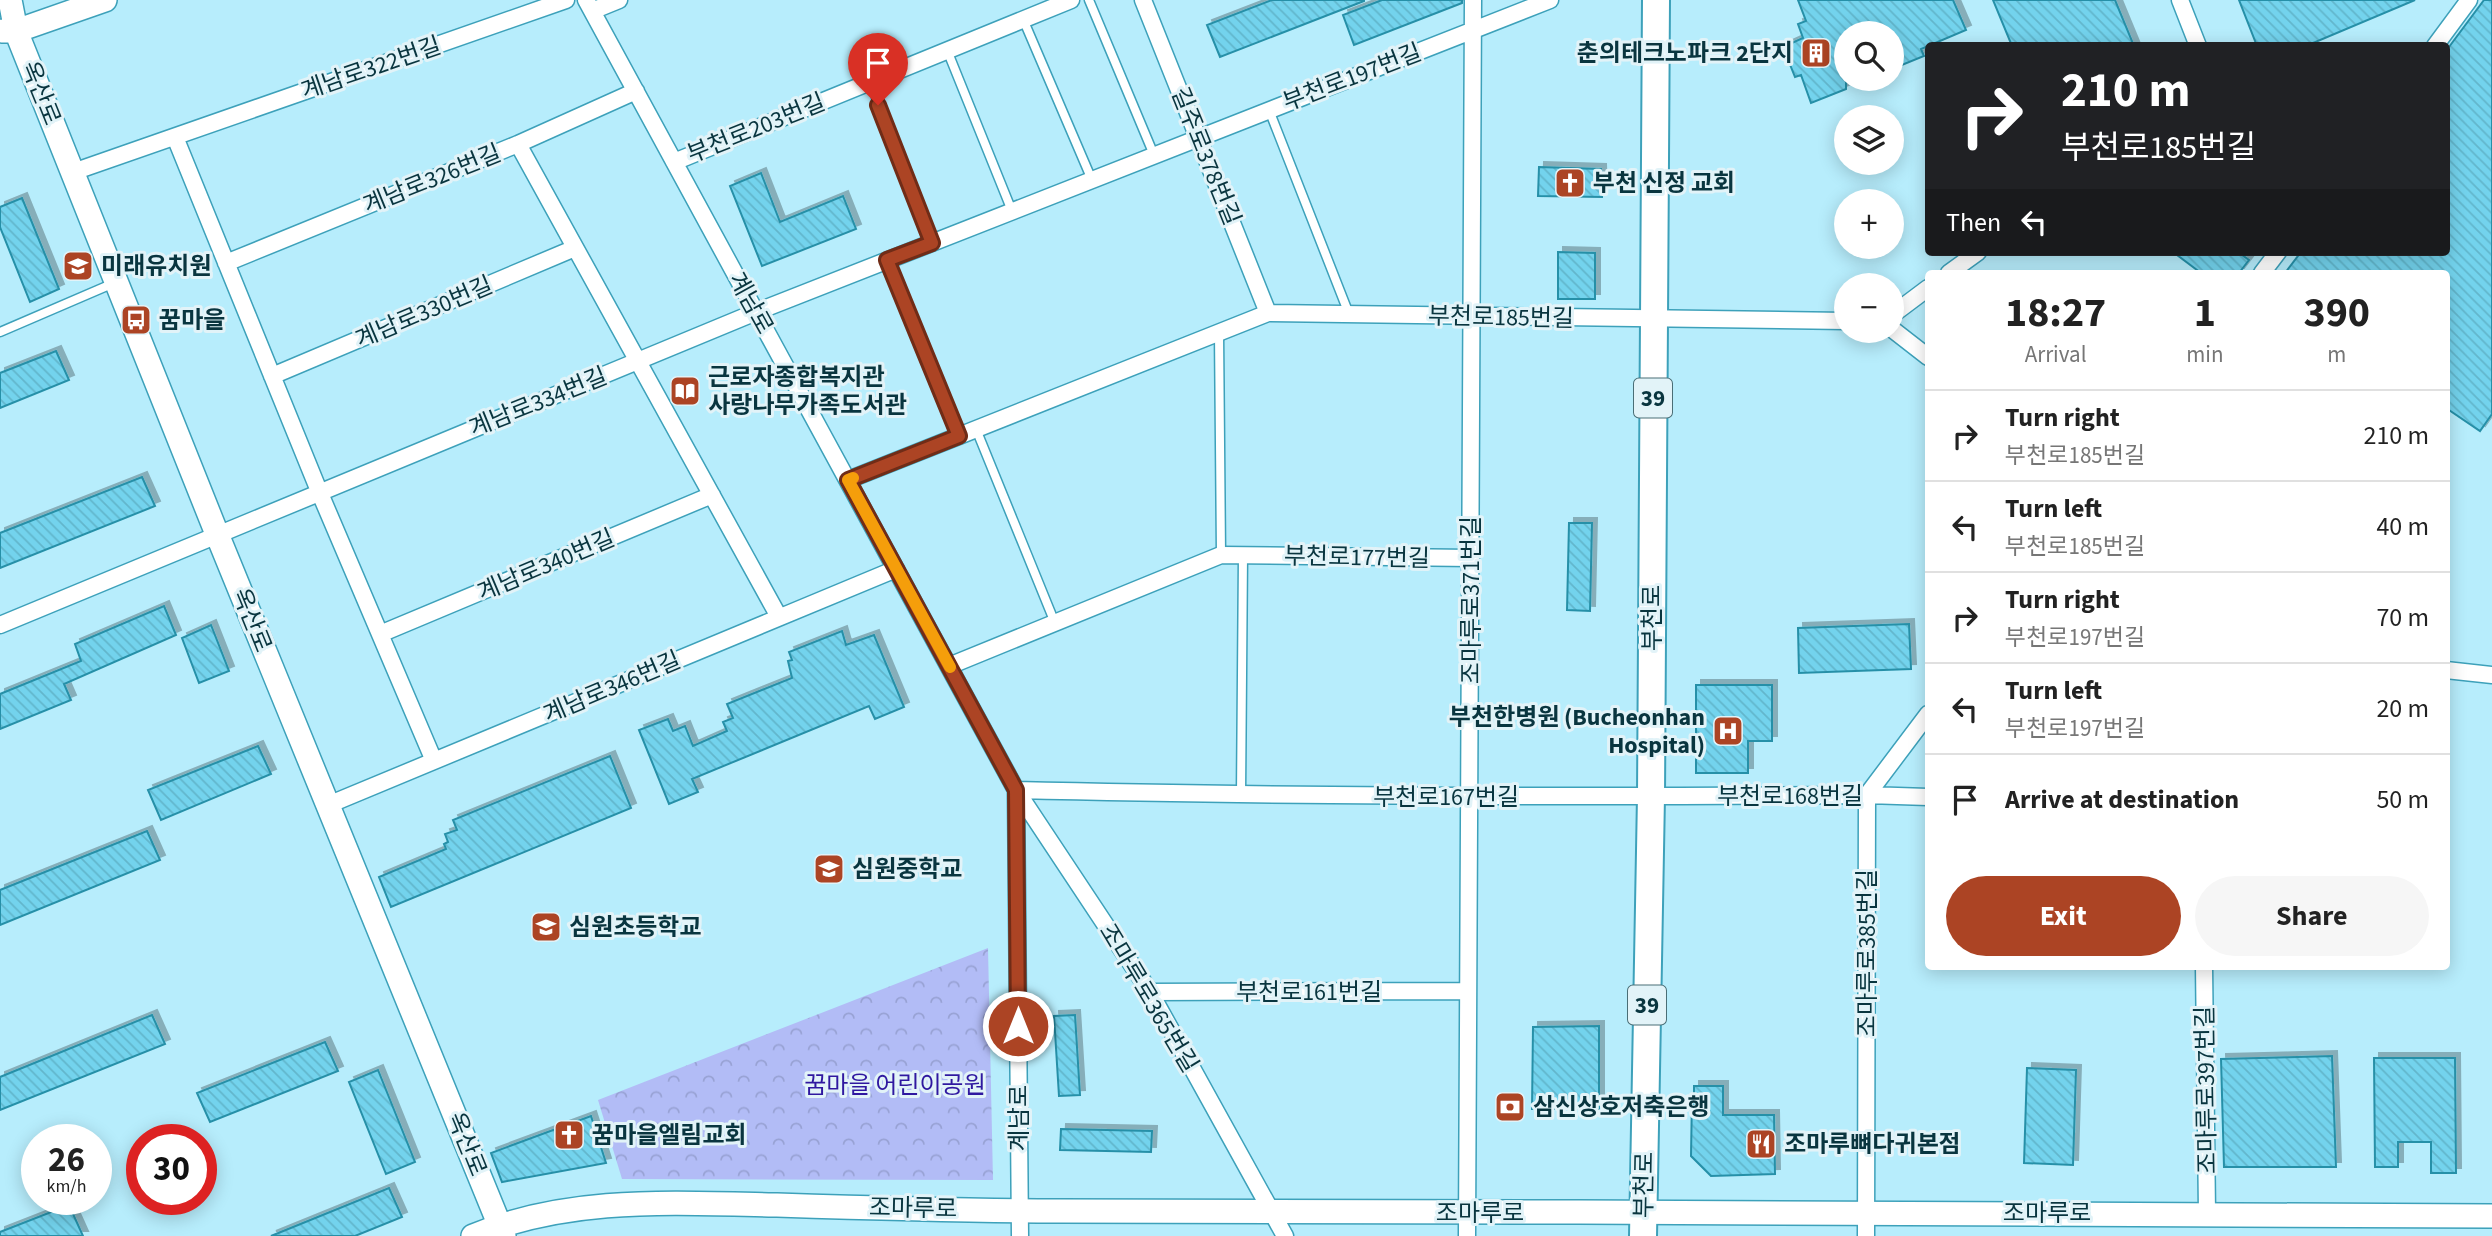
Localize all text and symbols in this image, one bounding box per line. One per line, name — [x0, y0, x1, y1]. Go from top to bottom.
map controls — [1834, 21, 1904, 343]
button: search — [1834, 21, 1904, 91]
street label: 계남로322번길 — [296, 28, 446, 109]
pin — [848, 33, 908, 105]
street label: 부천로197번길 — [1278, 35, 1427, 120]
place label: 춘의테크노파크 2단지 — [1577, 36, 1793, 71]
building icon: 춘의테크노파크 2단지 — [1799, 36, 1833, 70]
icon: arrive — [859, 44, 897, 82]
street label: 옥산로 — [12, 56, 69, 130]
text: 210 m — [2061, 56, 2190, 126]
icon: right — [1946, 70, 2037, 161]
street label: 길주로378번길 — [1162, 82, 1249, 231]
street label: 부천로203번길 — [682, 85, 831, 172]
button: layers — [1834, 105, 1904, 175]
text: 부천로185번길 — [2061, 125, 2256, 171]
street label: 계남로326번길 — [358, 136, 507, 223]
church icon: 부천 신정 교회 — [1553, 166, 1587, 200]
place label: 부천 신정 교회 — [1593, 166, 1735, 201]
button: + — [1834, 189, 1904, 259]
icon: left — [2015, 203, 2053, 241]
text: Then — [1946, 204, 2001, 241]
school or university icon: 미래유치원 — [61, 249, 95, 283]
place label: 미래유치원 — [101, 249, 211, 284]
street label: 계남로 — [719, 266, 782, 341]
street label: 계남로330번길 — [350, 268, 498, 357]
button: − — [1834, 273, 1904, 343]
text: 18:27 — [2005, 283, 2106, 343]
text: 1 — [2194, 283, 2216, 343]
text: 390 — [2303, 283, 2370, 343]
street label: 부천로185번길 — [1428, 299, 1574, 336]
bus stop icon: 꿈마을 — [119, 303, 153, 337]
place label: 꿈마을 — [159, 303, 225, 338]
text: Arrival — [2025, 338, 2087, 371]
text: min — [2186, 338, 2224, 371]
text: m — [2327, 338, 2346, 371]
street label: 계남로334번길 — [464, 359, 613, 446]
place label: 근로자종합복지관 사랑나무가족도서관 — [708, 360, 907, 423]
library icon: 근로자종합복지관 사랑나무가족도서관 — [668, 374, 702, 408]
road number: 39 — [1634, 378, 1672, 418]
text: Turn right — [2005, 399, 2120, 436]
icon: right — [1946, 417, 1984, 455]
text: 210 m — [2363, 417, 2429, 454]
text: 부천로185번길 — [2005, 439, 2145, 472]
text: Turn left — [2005, 490, 2102, 527]
icon: left — [1946, 508, 1984, 546]
text: 40 m — [2376, 508, 2429, 545]
street label: 조마루로371번길 — [1454, 516, 1489, 684]
street label: 계남로340번길 — [472, 521, 620, 610]
text: 부천로185번길 — [2005, 530, 2145, 563]
street label: 부천로177번길 — [1284, 539, 1430, 576]
text: Turn right — [2005, 581, 2120, 618]
street label: 옥산로 — [223, 583, 280, 657]
street label: 부천로 — [1635, 585, 1670, 651]
icon: right — [1946, 599, 1984, 637]
text: 70 m — [2376, 599, 2429, 636]
text: 부천로197번길 — [2005, 621, 2145, 654]
street label: 계남로346번길 — [538, 643, 686, 732]
text: Turn left — [2005, 672, 2102, 709]
icon: left — [1946, 690, 1984, 728]
text: 20 m — [2376, 690, 2429, 727]
place label: 부천한병원 (Bucheonhan Hospital) — [1449, 700, 1705, 763]
text: 부천로197번길 — [2005, 712, 2145, 745]
hospital icon: 부천한병원 (Bucheonhan Hospital) — [1711, 714, 1745, 748]
street label: 부천로168번길 — [1717, 779, 1863, 814]
street label: 부천로167번길 — [1373, 780, 1519, 815]
icon: arrive — [1946, 781, 1984, 819]
text: Arrive at destination — [2005, 781, 2239, 818]
text: 50 m — [2376, 781, 2429, 818]
school or university icon: 심원중학교 — [812, 852, 846, 886]
place label: 심원중학교 — [852, 852, 962, 887]
street label: 조마루로385번길 — [1850, 869, 1885, 1037]
button: Exit — [1946, 876, 2181, 956]
button: Share — [2195, 876, 2429, 956]
school or university icon: 심원초등학교 — [529, 910, 563, 944]
place label: 심원초등학교 — [569, 910, 701, 945]
street label: 조마루로365번길 — [1090, 917, 1207, 1079]
street label: 부천로161번길 — [1236, 975, 1382, 1010]
road number: 39 — [1628, 986, 1666, 1024]
position arrow — [981, 989, 1055, 1063]
street label: 조마루로397번길 — [2188, 1006, 2225, 1174]
park label: 꿈마을 어린이공원 — [804, 1068, 986, 1103]
street label: 계남로 — [1002, 1085, 1037, 1151]
bank icon: 삼신상호저축은행 — [1493, 1090, 1527, 1124]
place label: 삼신상호저축은행 — [1533, 1090, 1710, 1125]
street label: 옥산로 — [438, 1107, 495, 1181]
church icon: 꿈마을엘림교회 — [552, 1118, 586, 1152]
place label: 꿈마을엘림교회 — [592, 1118, 747, 1153]
speed limit sign: 30 — [126, 1124, 217, 1215]
restaurant icon: 조마루뼈다귀본점 — [1744, 1127, 1778, 1161]
place label: 조마루뼈다귀본점 — [1784, 1127, 1961, 1162]
text: 26 — [48, 1135, 85, 1185]
street label: 부천로 — [1626, 1152, 1663, 1218]
text: km/h — [47, 1174, 86, 1199]
street label: 조마루로 — [869, 1190, 957, 1227]
street label: 조마루로 — [1436, 1196, 1524, 1231]
street label: 조마루로 — [2003, 1196, 2091, 1231]

